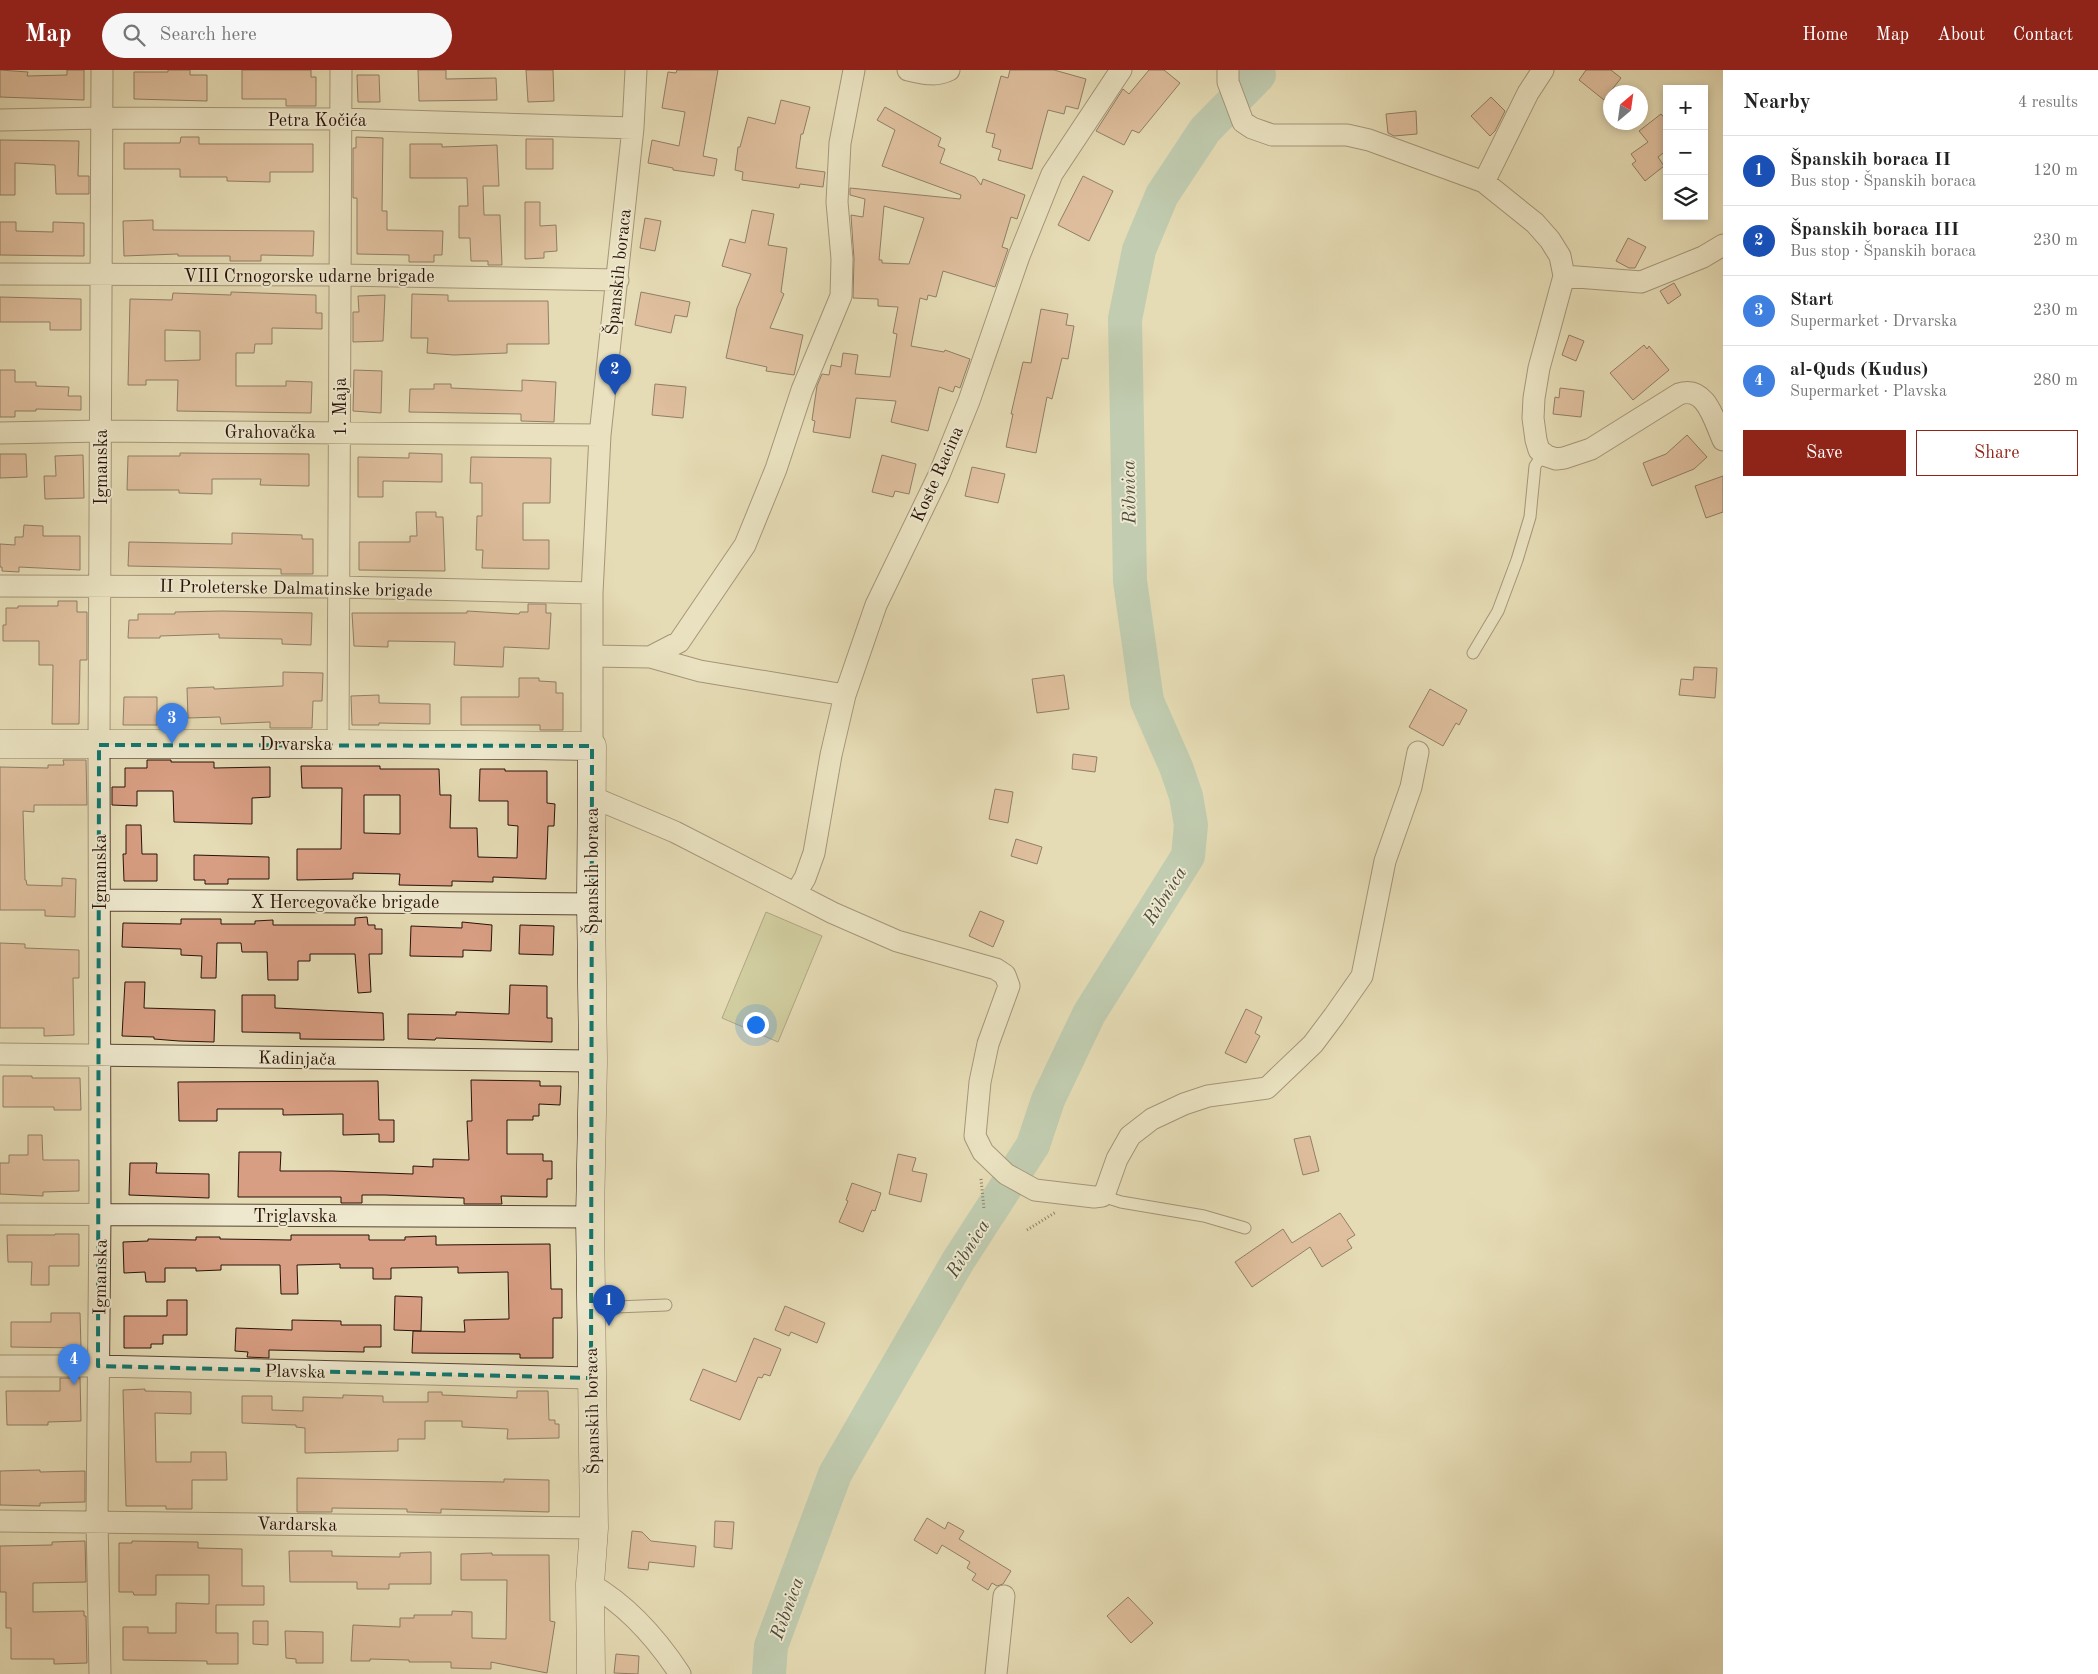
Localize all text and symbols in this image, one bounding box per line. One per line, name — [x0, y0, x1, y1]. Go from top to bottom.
search box — [102, 13, 452, 58]
icon: search — [120, 21, 148, 49]
text: Map — [25, 23, 72, 47]
text: Search here — [160, 26, 257, 45]
text: Home — [1802, 26, 1848, 44]
text: Map — [1876, 26, 1909, 44]
text: About — [1937, 26, 1985, 44]
text: Contact — [2013, 26, 2073, 44]
north arrow — [1603, 85, 1648, 130]
map controls — [1663, 85, 1708, 220]
button: + — [1663, 85, 1708, 130]
text: Nearby — [1743, 92, 1811, 113]
text: 4 results — [2018, 95, 2078, 111]
street label: Petra Kočića — [267, 112, 367, 130]
button: − — [1663, 130, 1708, 175]
text: Španskih boraca II — [1790, 151, 1951, 170]
text: 1 — [1754, 163, 1764, 179]
text: 120 m — [2033, 163, 2078, 179]
text: Bus stop · Španskih boraca — [1790, 174, 1976, 190]
button: layers — [1663, 175, 1708, 220]
street label: Španskih boraca — [598, 207, 635, 336]
text: Španskih boraca III — [1790, 221, 1959, 240]
text: 2 — [1754, 233, 1764, 249]
text: 230 m — [2033, 233, 2078, 249]
text: Bus stop · Španskih boraca — [1790, 244, 1976, 260]
street label: VIII Crnogorske udarne brigade — [184, 268, 434, 286]
text: Start — [1790, 291, 1834, 310]
text: 3 — [1754, 303, 1764, 319]
text: 230 m — [2033, 303, 2078, 319]
text: Supermarket · Drvarska — [1790, 314, 1957, 330]
pin: 2 — [599, 354, 631, 395]
text: al-Quds (Kudus) — [1790, 361, 1928, 380]
text: 4 — [1754, 373, 1764, 389]
text: 280 m — [2033, 373, 2078, 389]
street label: 1. Maja — [332, 377, 350, 437]
text: Supermarket · Plavska — [1790, 384, 1947, 400]
street label: Grahovačka — [224, 424, 316, 442]
street label: Koste Racina — [909, 424, 967, 525]
street label: Igmanska — [93, 429, 111, 505]
button: Save — [1743, 430, 1906, 476]
button: Share — [1916, 430, 2078, 476]
water label: Ribnica — [1120, 459, 1141, 525]
street label: II Proleterske Dalmatinske brigade — [159, 578, 433, 600]
pin: 3 — [156, 703, 188, 744]
street label: Drvarska — [260, 736, 332, 754]
street label: Španskih boraca — [579, 807, 602, 935]
street label: Igmanska — [92, 834, 110, 910]
water label: Ribnica — [1140, 864, 1191, 930]
street label: X Hercegovačke brigade — [251, 894, 439, 912]
your location — [743, 1012, 769, 1038]
street label: Kadinjača — [258, 1049, 336, 1069]
street label: Triglavska — [253, 1208, 337, 1226]
water label: Ribnica — [943, 1217, 994, 1283]
street label: Igmanska — [91, 1239, 111, 1315]
pin: 1 — [593, 1285, 625, 1326]
pin: 4 — [58, 1344, 90, 1385]
street label: Španskih boraca — [578, 1347, 603, 1475]
street label: Plavska — [264, 1362, 326, 1382]
street label: Vardarska — [257, 1515, 337, 1535]
water label: Ribnica — [768, 1575, 808, 1643]

